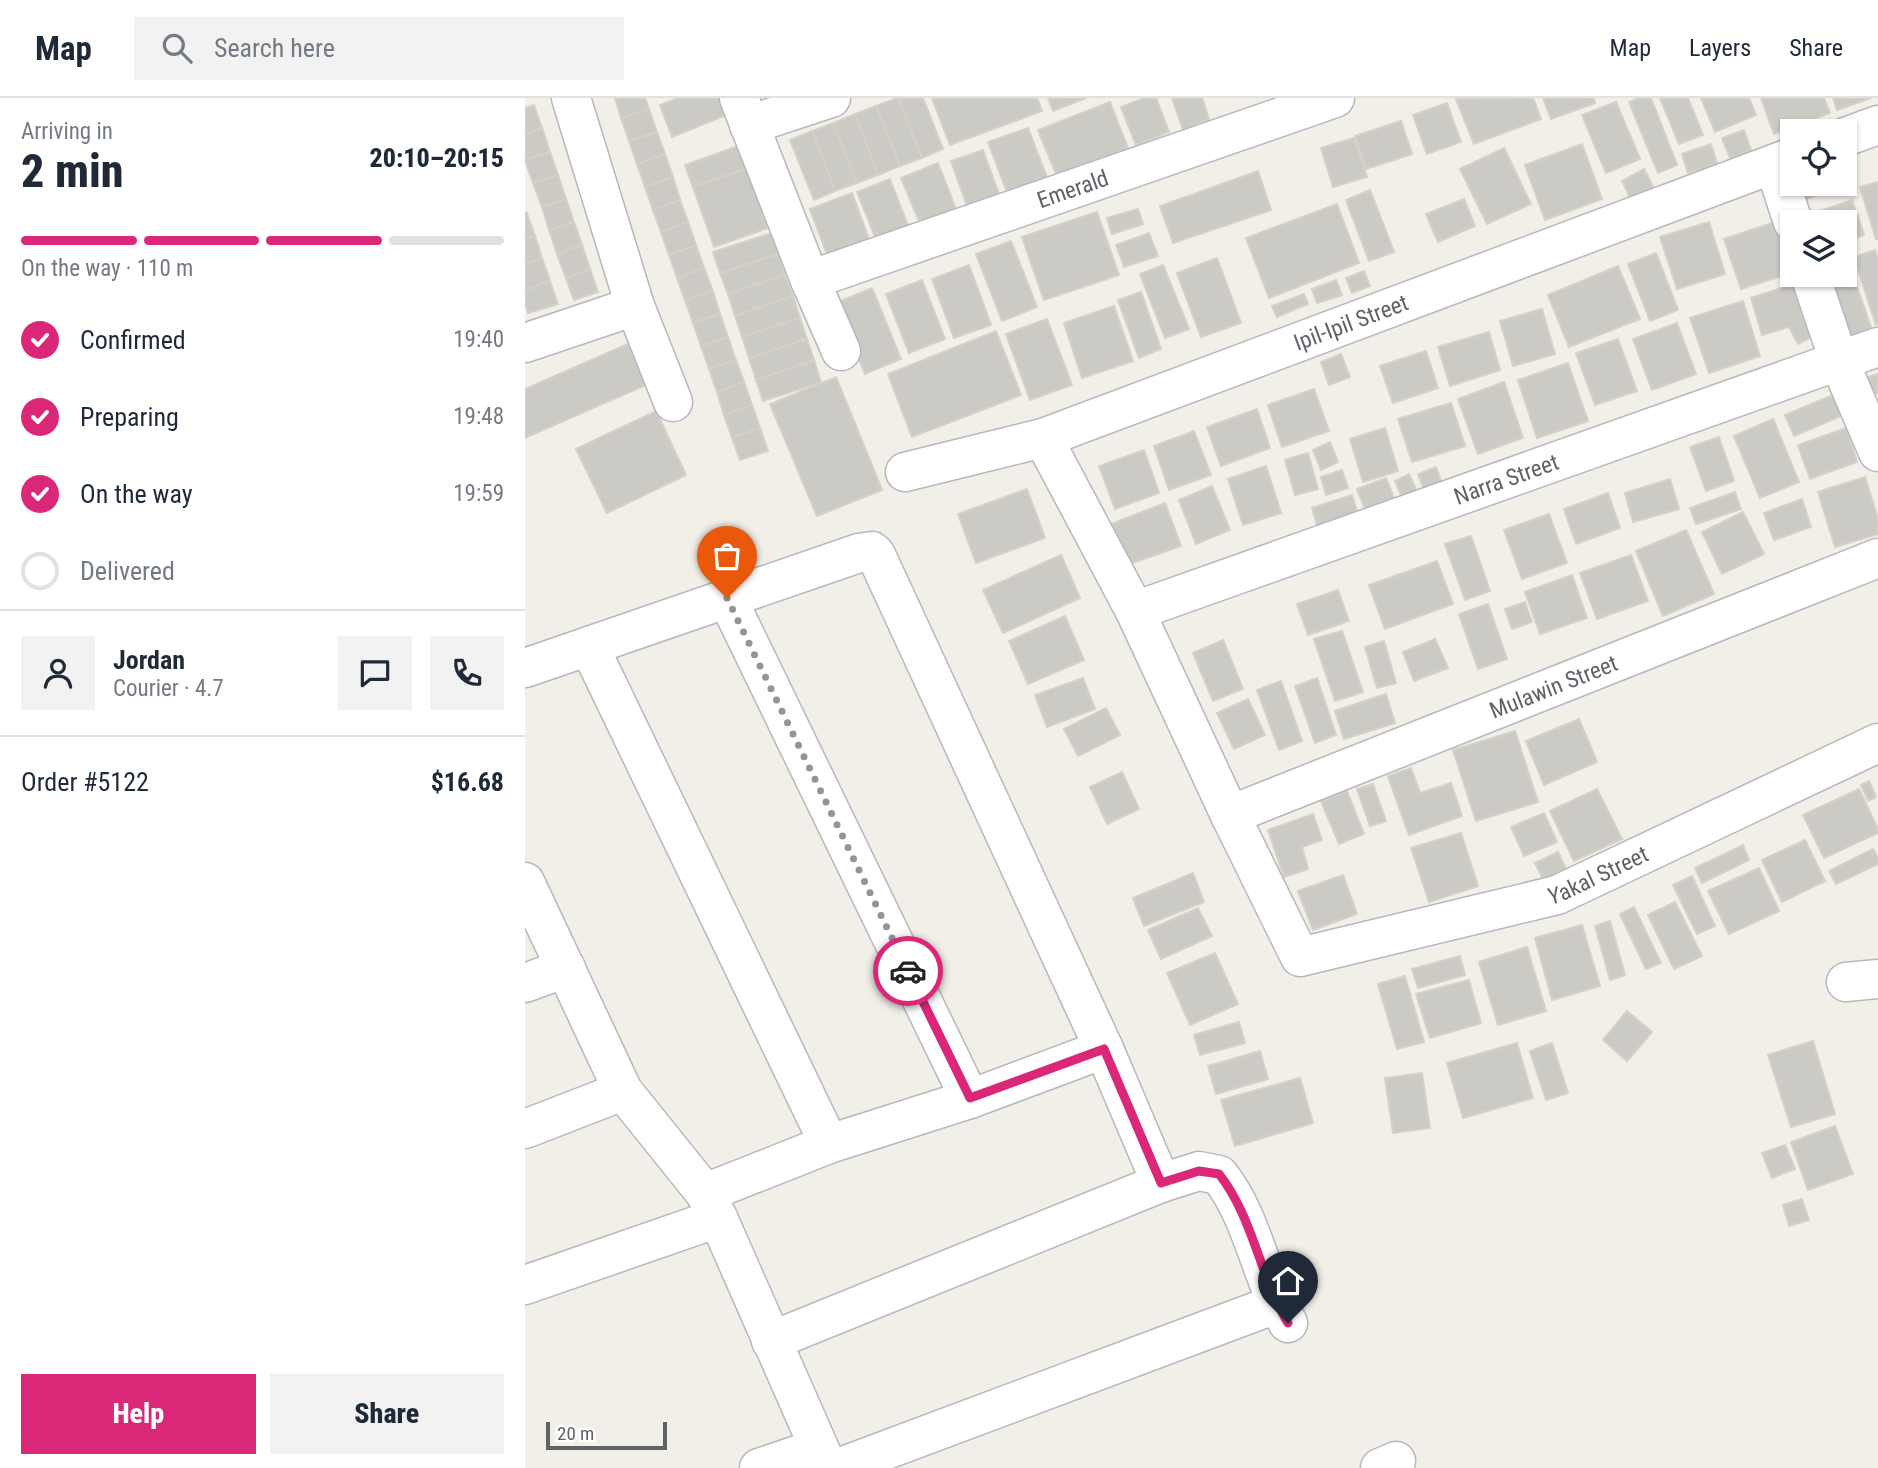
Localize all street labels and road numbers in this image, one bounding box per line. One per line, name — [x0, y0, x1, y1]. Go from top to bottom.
street label: Emerald — [1034, 165, 1112, 214]
street label: Ipil-Ipil Street — [1290, 289, 1412, 357]
street label: Narra Street — [1451, 449, 1562, 511]
street label: Mulawin Street — [1486, 650, 1622, 725]
street label: Yakal Street — [1545, 841, 1653, 911]

